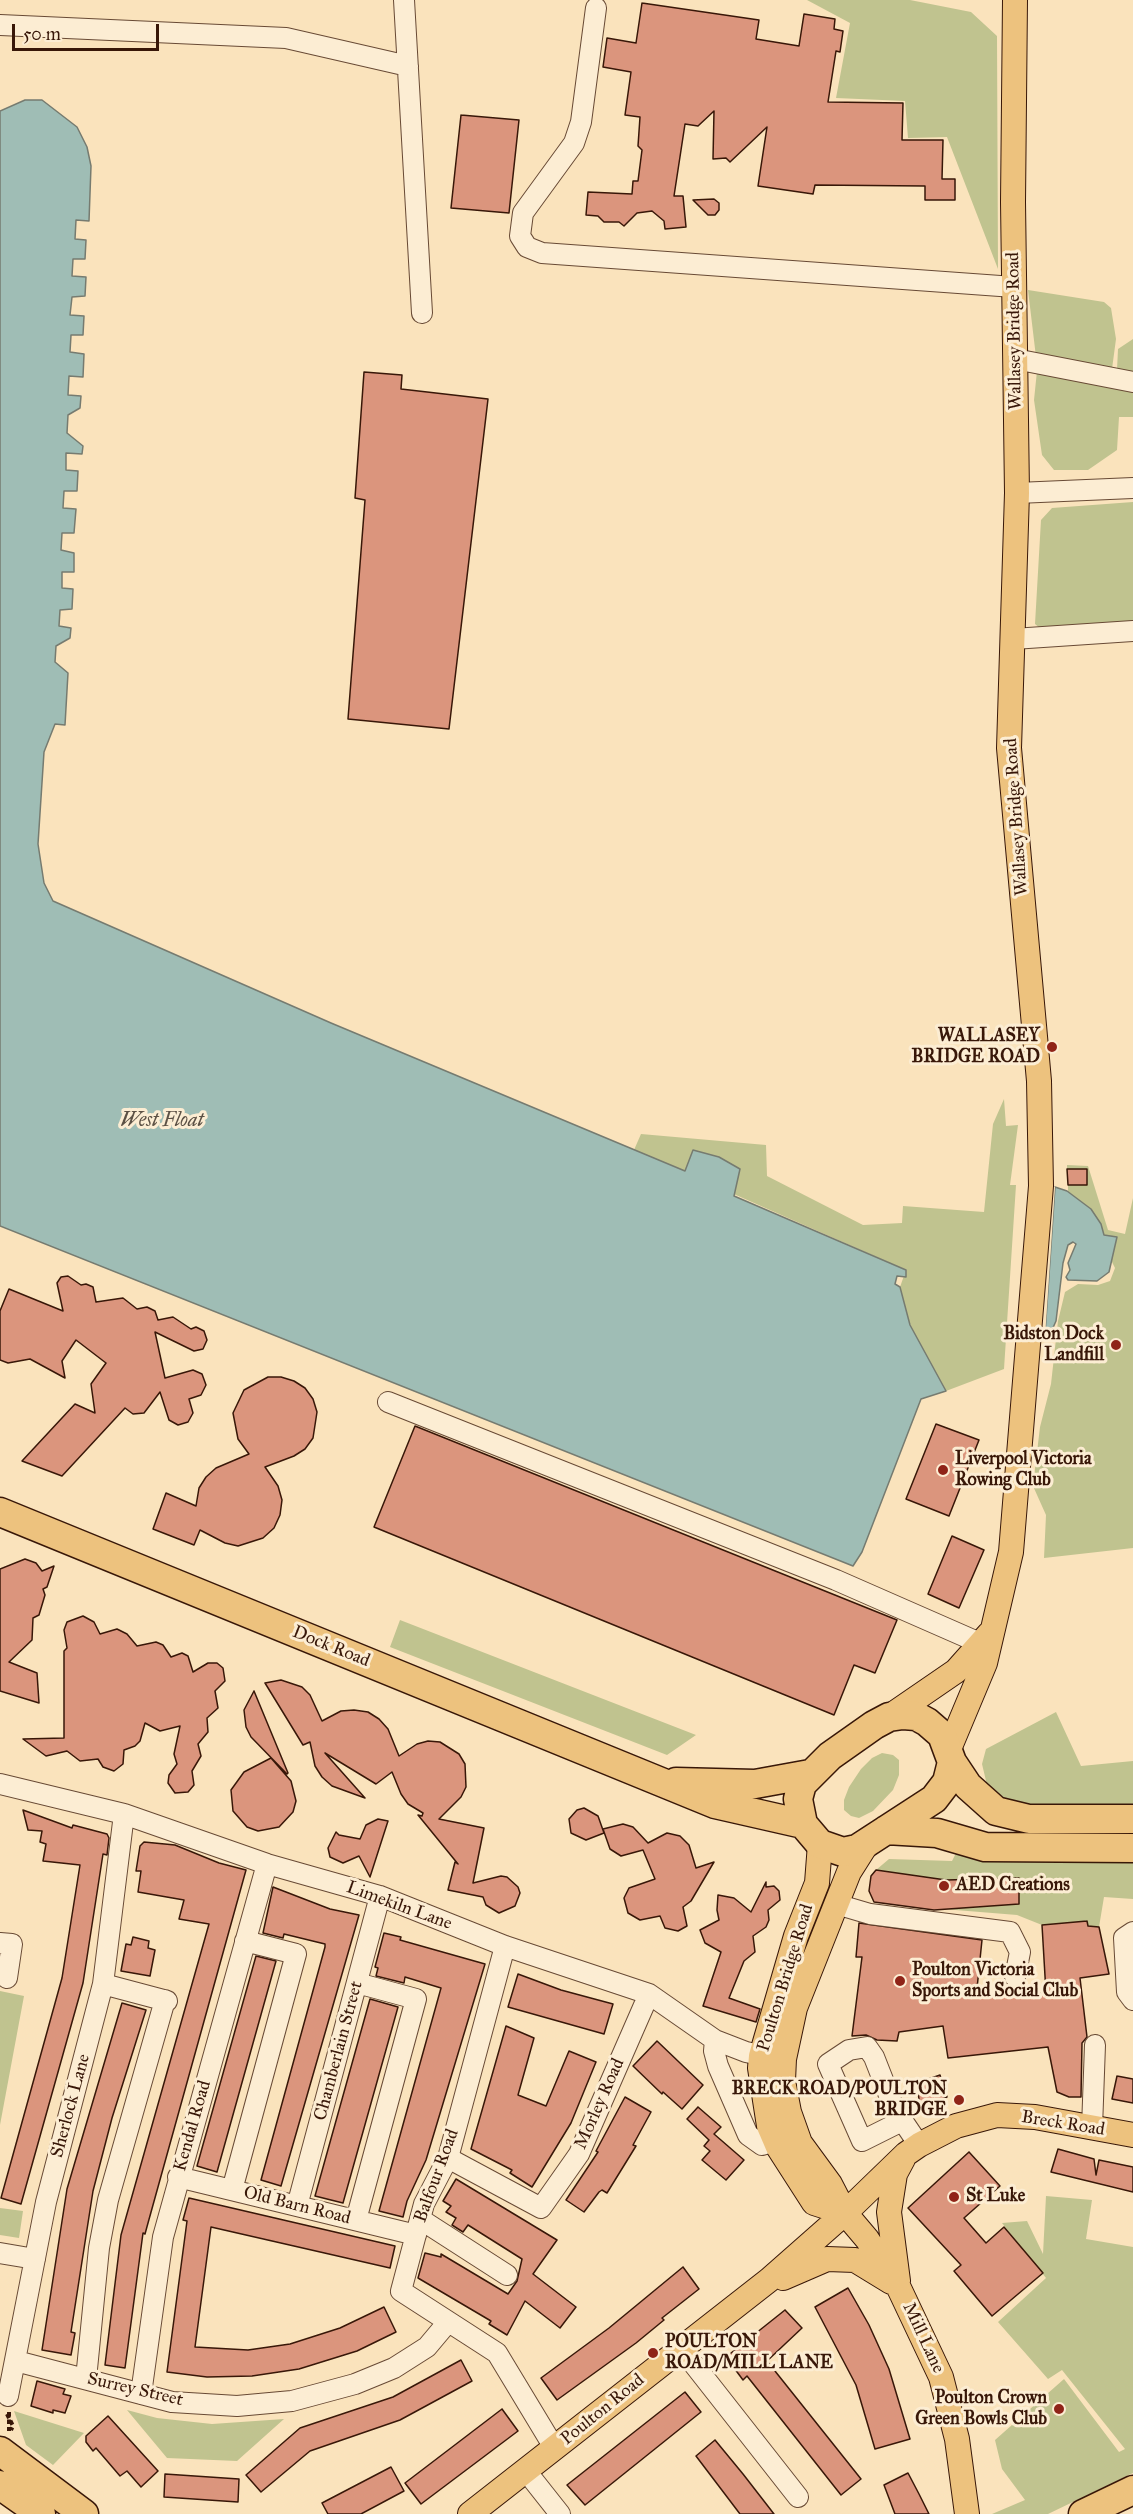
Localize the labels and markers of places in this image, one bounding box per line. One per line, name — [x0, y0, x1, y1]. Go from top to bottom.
place label: WALLASEY BRIDGE ROAD — [912, 1026, 1040, 1068]
marker: WALLASEY BRIDGE ROAD — [1045, 1040, 1059, 1054]
place label: Bidston Dock Landfill — [1003, 1324, 1104, 1366]
marker: Bidston Dock Landfill — [1109, 1338, 1123, 1352]
place label: Liverpool Victoria Rowing Club — [955, 1449, 1092, 1492]
marker: Liverpool Victoria Rowing Club — [936, 1463, 950, 1477]
place label: AED Creations — [956, 1875, 1070, 1897]
marker: AED Creations — [937, 1879, 951, 1893]
place label: Poulton Victoria Sports and Social Club — [912, 1960, 1078, 2002]
marker: Poulton Victoria Sports and Social Club — [893, 1974, 907, 1988]
place label: BRECK ROAD/POULTON BRIDGE — [732, 2079, 947, 2122]
marker: BRECK ROAD/POULTON BRIDGE — [952, 2093, 966, 2107]
place label: St Luke — [966, 2186, 1025, 2208]
marker: St Luke — [947, 2190, 961, 2204]
place label: POULTON ROAD/MILL LANE — [665, 2332, 833, 2374]
marker: POULTON ROAD/MILL LANE — [646, 2346, 660, 2360]
place label: Poulton Crown Green Bowls Club — [915, 2388, 1047, 2430]
marker: Poulton Crown Green Bowls Club — [1052, 2402, 1066, 2416]

